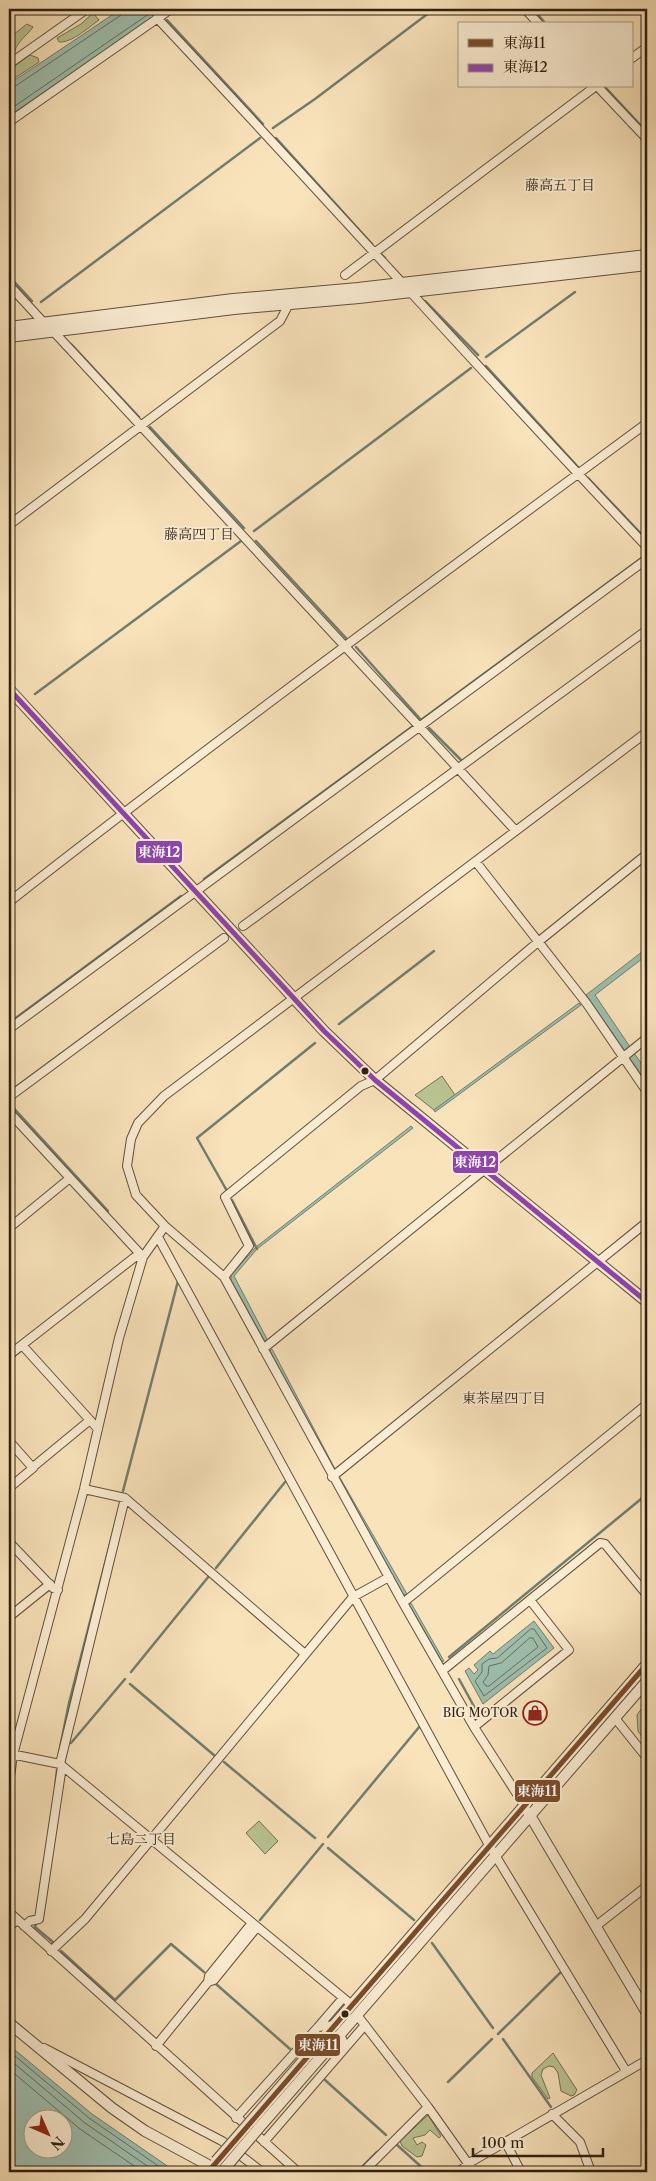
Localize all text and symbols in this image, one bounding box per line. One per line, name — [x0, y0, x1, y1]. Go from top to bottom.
legend — [458, 22, 634, 88]
text: 東海11 — [503, 33, 546, 52]
text: 東海12 — [503, 57, 548, 76]
district label: 藤高五丁目 — [525, 176, 595, 194]
district label: 藤高四丁目 — [164, 525, 234, 543]
line badge: 東海12 — [135, 840, 183, 864]
text: 東海12 — [138, 843, 180, 861]
unlabelled marker — [360, 1066, 370, 1076]
line badge: 東海12 — [452, 1150, 499, 1174]
text: 東海12 — [454, 1153, 496, 1171]
district label: 東茶屋四丁目 — [462, 1389, 546, 1407]
shop icon: BIG MOTOR — [522, 1700, 548, 1726]
place label: BIG MOTOR — [443, 1705, 519, 1720]
line badge: 東海11 — [514, 1779, 561, 1803]
text: 東海11 — [517, 1782, 558, 1800]
district label: 七島二丁目 — [106, 1830, 176, 1848]
unlabelled marker — [340, 2009, 350, 2019]
line badge: 東海11 — [294, 2033, 341, 2057]
text: 東海11 — [298, 2036, 339, 2054]
north arrow — [22, 2108, 72, 2158]
scale bar — [473, 2126, 604, 2158]
text: N — [47, 2133, 68, 2154]
text: 100 m — [481, 2133, 524, 2152]

